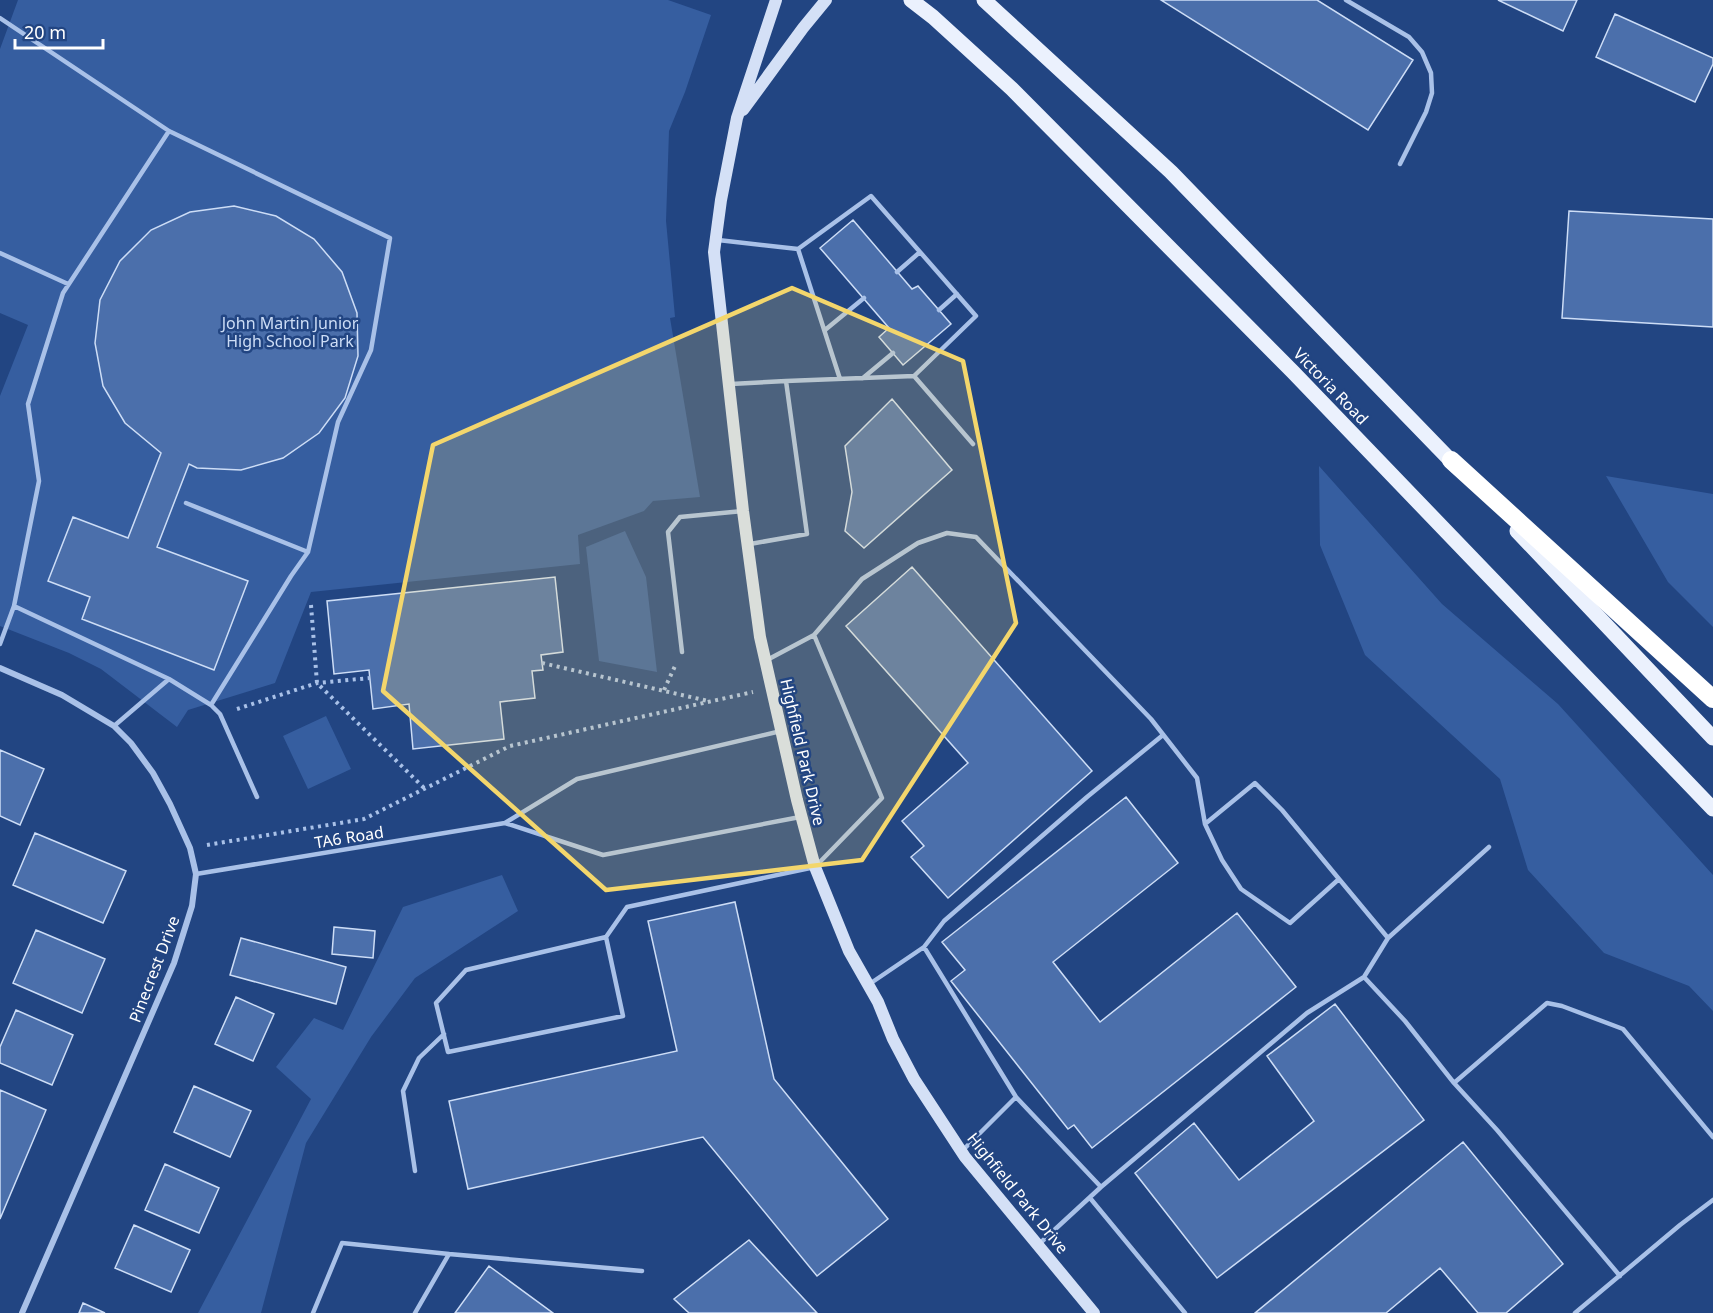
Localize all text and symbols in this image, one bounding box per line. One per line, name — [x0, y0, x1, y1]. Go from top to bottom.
scale bar — [15, 12, 104, 50]
text: 20 m — [24, 20, 66, 44]
park label: John Martin Junior High School Park — [220, 312, 359, 352]
street label: Victoria Road — [1289, 343, 1373, 429]
street label: Highfield Park Drive — [775, 676, 831, 828]
street label: TA6 Road — [313, 821, 385, 853]
street label: Pinecrest Drive — [124, 912, 184, 1026]
street label: Highfield Park Drive — [962, 1128, 1074, 1258]

